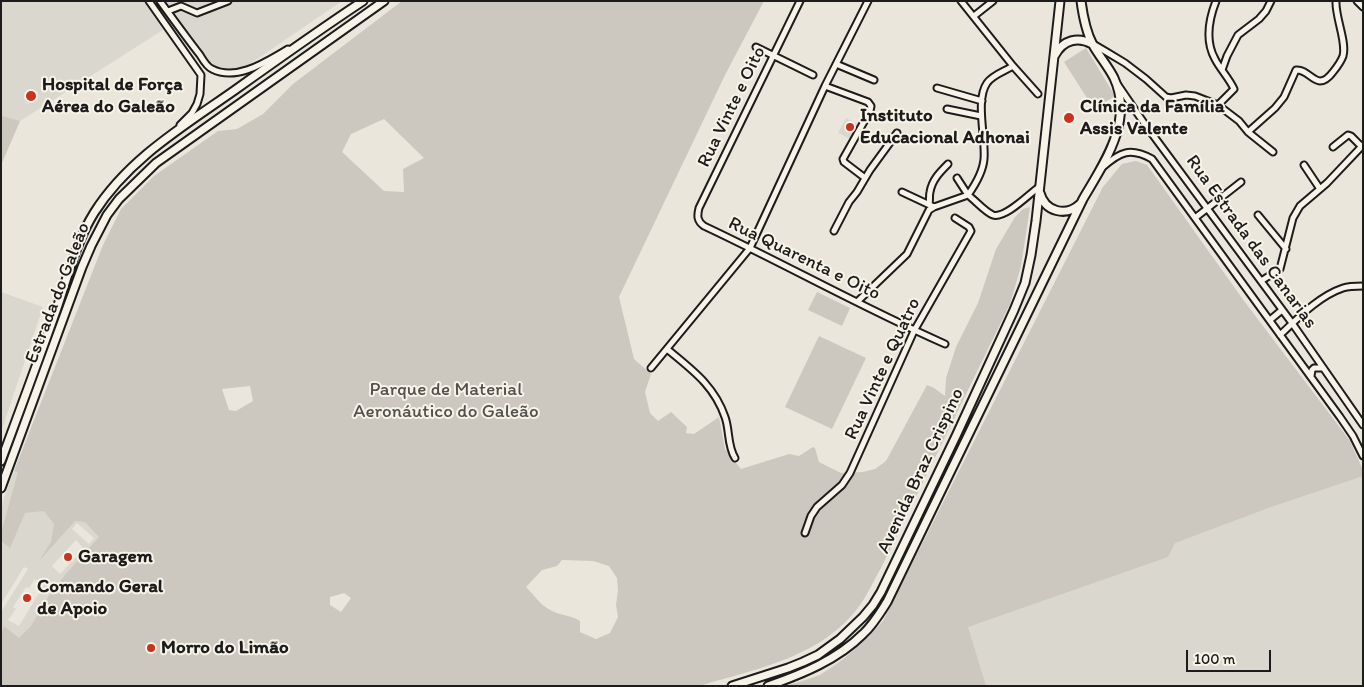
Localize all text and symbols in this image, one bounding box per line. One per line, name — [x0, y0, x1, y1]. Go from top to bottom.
street label: Rua Vinte e Oito — [693, 43, 771, 171]
place label: Hospital de Força Aérea do Galeão — [42, 74, 183, 118]
marker: Hospital de Força Aérea do Galeão — [24, 89, 38, 103]
place label: Clínica da Família Assis Valente — [1080, 96, 1225, 140]
place label: Instituto Educacional Adhonai — [860, 105, 1030, 149]
marker: Clínica da Família Assis Valente — [1062, 111, 1076, 125]
marker: Instituto Educacional Adhonai — [844, 121, 856, 133]
street label: Rua Estrada das Canarias — [1180, 151, 1322, 333]
street label: Rua Quarenta e Oito — [724, 212, 884, 306]
street label: Estrada do Galeão — [21, 219, 95, 367]
street label: Rua Vinte e Quatro — [840, 295, 926, 443]
park label: Parque de Material Aeronáutico do Galeão — [353, 379, 539, 423]
street label: Avenida Braz Crispino — [873, 385, 969, 557]
place label: Garagem — [78, 546, 153, 568]
marker: Garagem — [62, 551, 74, 563]
place label: Comando Geral de Apoio — [37, 576, 163, 620]
marker: Comando Geral de Apoio — [21, 592, 33, 604]
place label: Morro do Limão — [161, 637, 289, 659]
scale bar — [1189, 640, 1274, 672]
marker: Morro do Limão — [145, 642, 157, 654]
text: 100 m — [1194, 650, 1235, 668]

